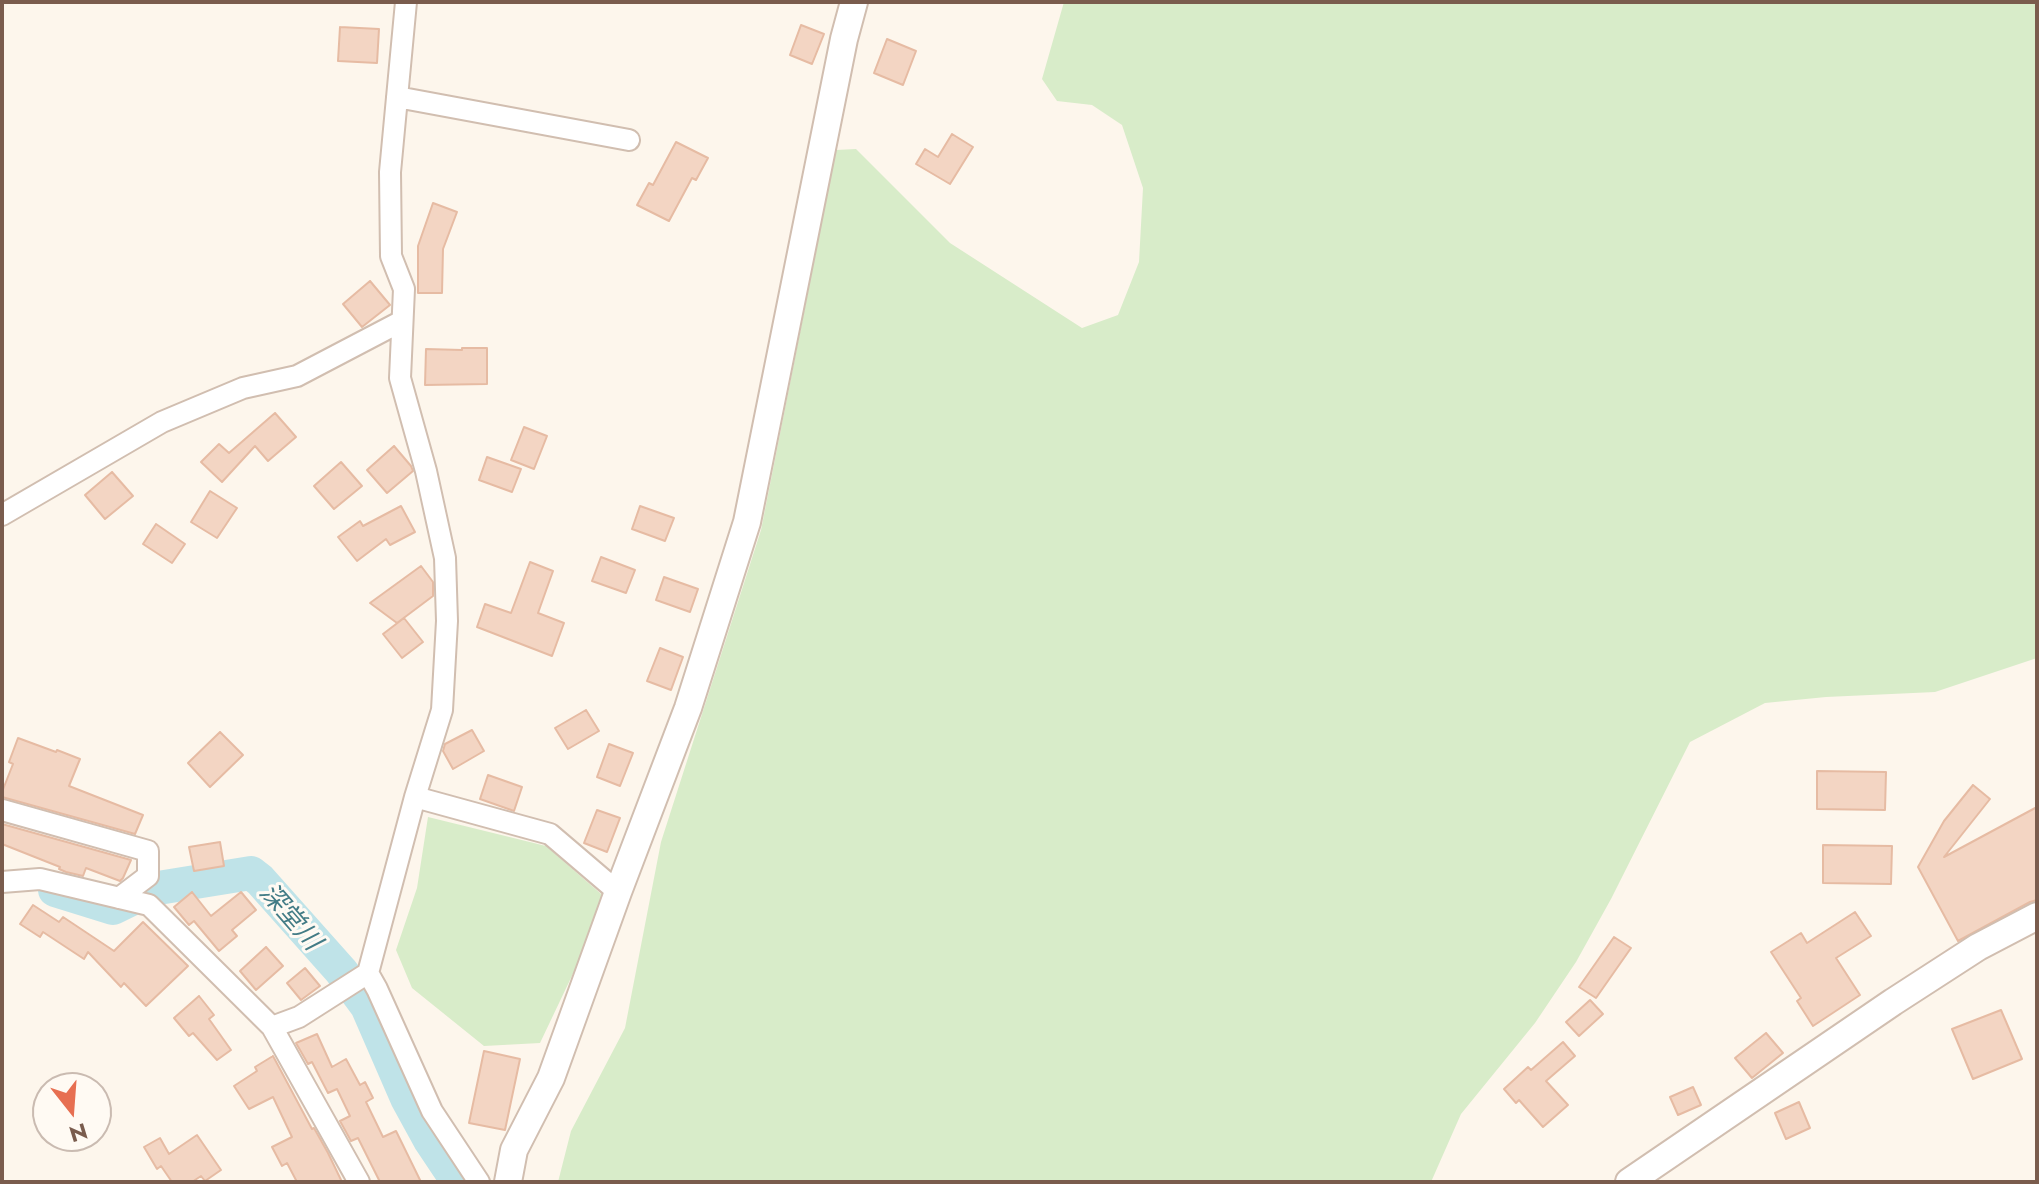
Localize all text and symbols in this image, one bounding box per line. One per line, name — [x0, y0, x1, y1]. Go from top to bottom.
water label: 深堂川 — [252, 878, 326, 958]
north arrow — [32, 1072, 112, 1152]
text: N — [65, 1115, 91, 1151]

